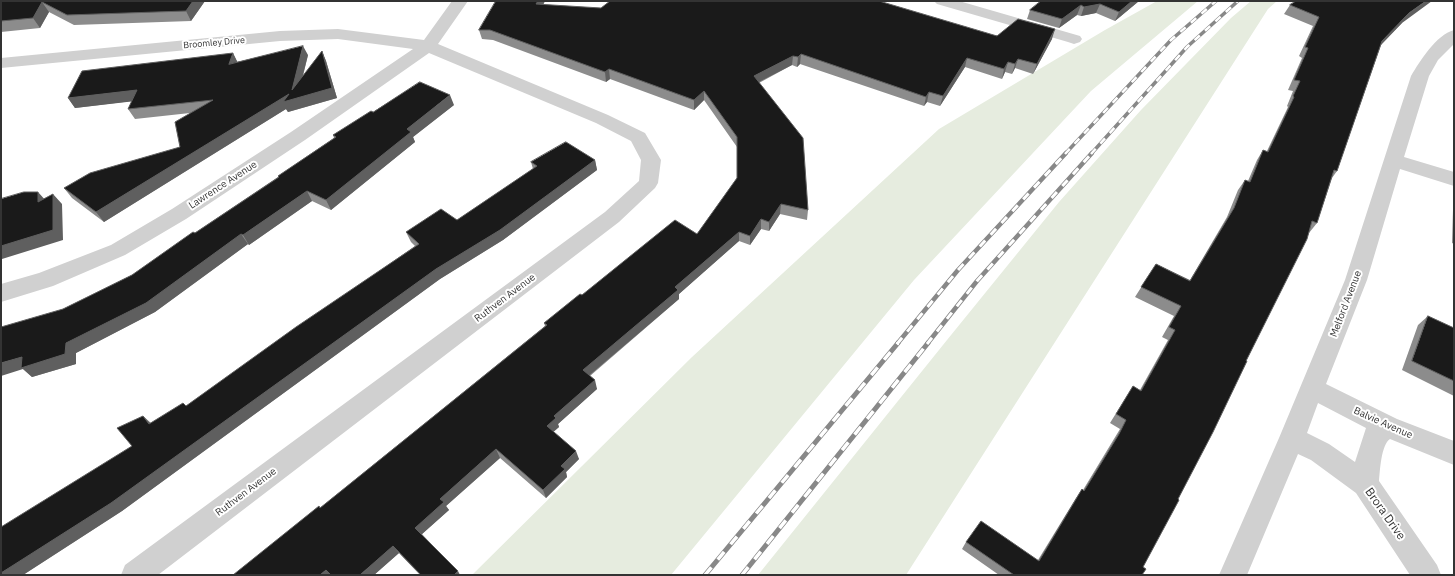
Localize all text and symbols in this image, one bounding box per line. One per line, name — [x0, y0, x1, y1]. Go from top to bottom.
street label: Broomley Drive — [183, 35, 245, 51]
street label: Lawrence Avenue — [187, 158, 259, 212]
street label: Melford Avenue — [1328, 269, 1364, 339]
street label: Ruthven Avenue — [472, 271, 538, 325]
street label: Balvie Avenue — [1352, 405, 1414, 441]
street label: Ruthven Avenue — [213, 465, 279, 519]
street label: Brora Drive — [1362, 485, 1408, 543]

